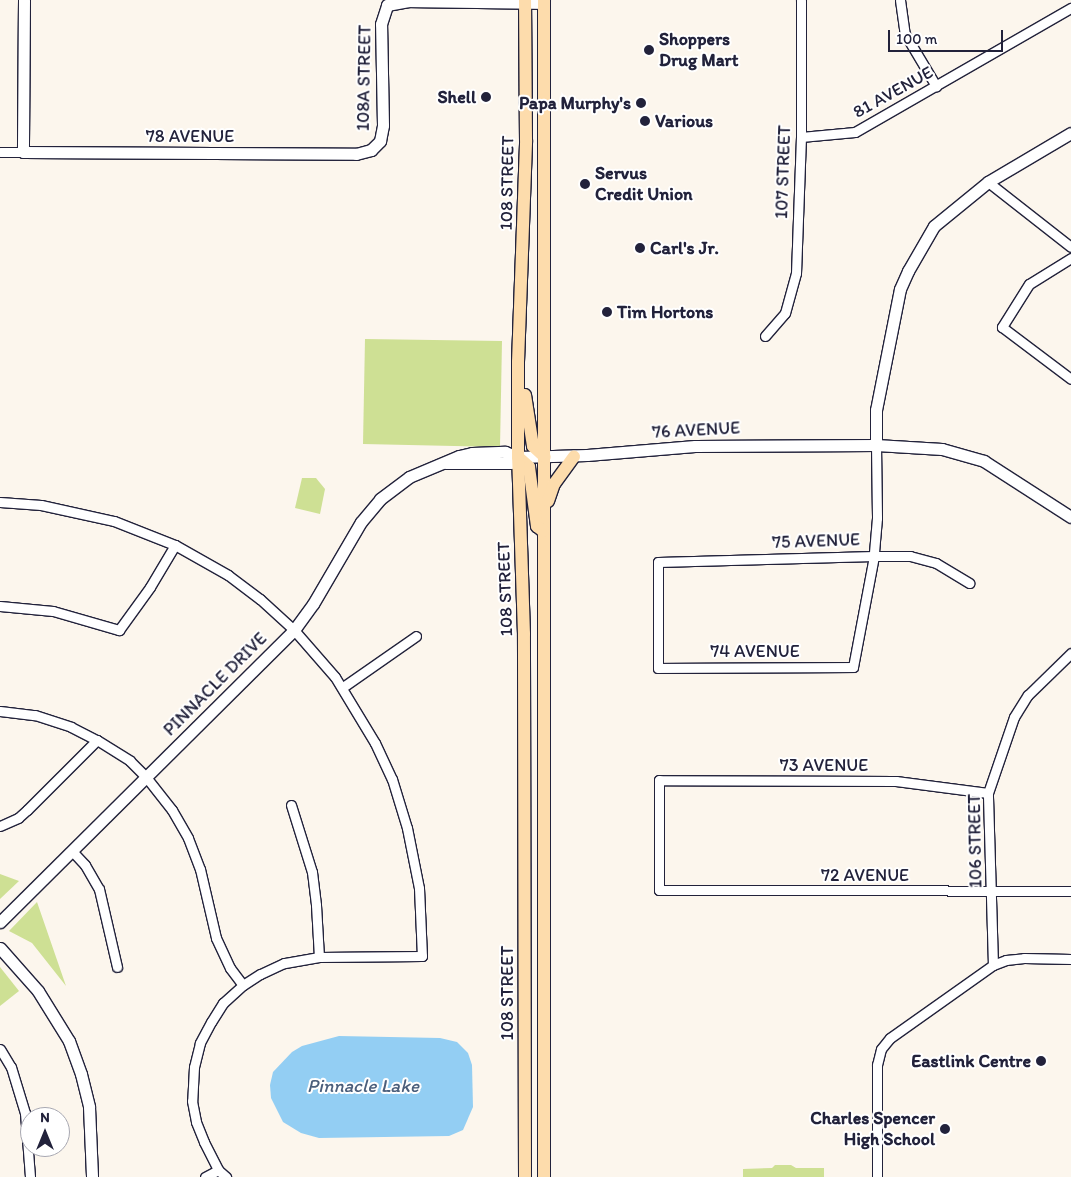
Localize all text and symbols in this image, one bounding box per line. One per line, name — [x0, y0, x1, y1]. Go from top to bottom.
scale bar — [891, 20, 1006, 52]
street label: 108A STREET — [352, 25, 376, 131]
place label: Shoppers Drug Mart — [659, 29, 739, 72]
text: 100 m — [896, 30, 937, 48]
marker: Shoppers Drug Mart — [643, 44, 655, 56]
street label: 81 AVENUE — [849, 61, 937, 123]
place label: Shell — [437, 86, 476, 108]
marker: Shell — [480, 91, 492, 103]
place label: Papa Murphy's — [520, 92, 631, 114]
marker: Papa Murphy's — [635, 97, 647, 109]
place label: Various — [655, 110, 713, 132]
marker: Various — [639, 115, 651, 127]
street label: 78 AVENUE — [146, 125, 234, 147]
street label: 107 STREET — [771, 125, 795, 219]
street label: 108 STREET — [495, 135, 519, 231]
place label: Servus Credit Union — [595, 163, 693, 205]
marker: Servus Credit Union — [579, 178, 591, 190]
place label: Carl's Jr. — [650, 237, 719, 259]
marker: Carl's Jr. — [634, 242, 646, 254]
place label: Tim Hortons — [617, 301, 714, 323]
marker: Tim Hortons — [601, 306, 613, 318]
street label: 76 AVENUE — [651, 417, 741, 443]
street label: 75 AVENUE — [772, 529, 860, 553]
street label: 108 STREET — [493, 541, 517, 637]
street label: PINNACLE DRIVE — [159, 628, 271, 740]
street label: 74 AVENUE — [710, 640, 800, 662]
street label: 73 AVENUE — [780, 754, 868, 776]
street label: 106 STREET — [963, 794, 987, 888]
street label: 72 AVENUE — [821, 864, 909, 886]
street label: 108 STREET — [496, 946, 518, 1040]
place label: Eastlink Centre — [911, 1050, 1031, 1072]
marker: Eastlink Centre — [1035, 1055, 1047, 1067]
water label: Pinnacle Lake — [307, 1075, 419, 1097]
north arrow — [20, 1107, 70, 1157]
place label: Charles Spencer High School — [810, 1108, 935, 1150]
text: N — [40, 1109, 50, 1126]
marker: Charles Spencer High School — [939, 1123, 951, 1135]

